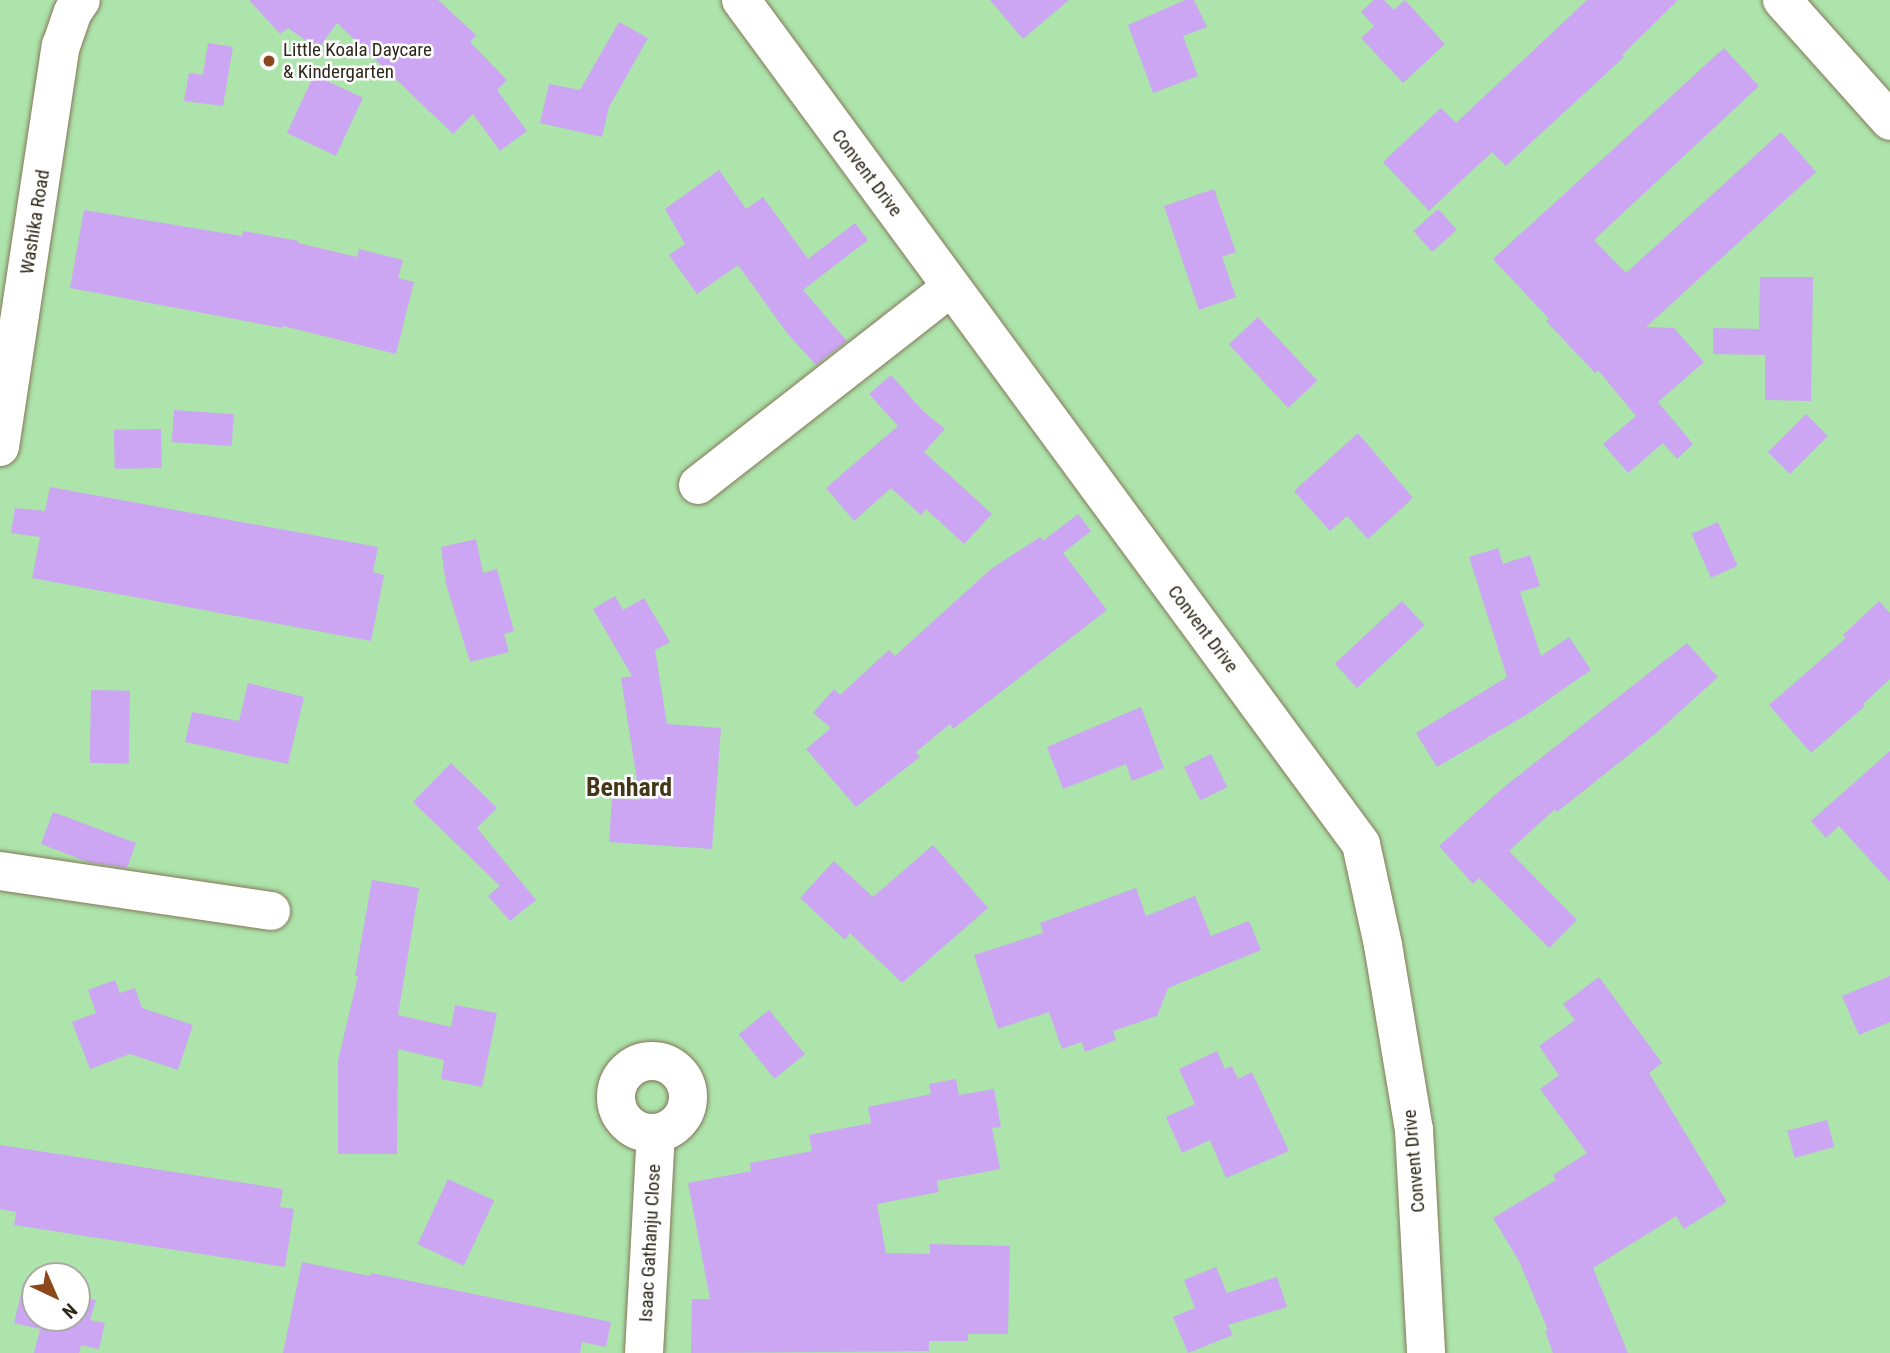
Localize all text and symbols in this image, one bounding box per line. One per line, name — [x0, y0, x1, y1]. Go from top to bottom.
place label: Little Koala Daycare & Kindergarten — [283, 39, 432, 83]
marker: Little Koala Daycare & Kindergarten — [261, 53, 277, 69]
street label: Convent Drive — [827, 125, 907, 221]
street label: Washika Road — [15, 168, 55, 276]
street label: Convent Drive — [1163, 581, 1243, 677]
district label: Benhard — [586, 772, 672, 804]
street label: Convent Drive — [1398, 1108, 1430, 1214]
street label: Isaac Gathanju Close — [634, 1163, 666, 1323]
north arrow — [21, 1262, 91, 1332]
text: N — [57, 1299, 82, 1323]

